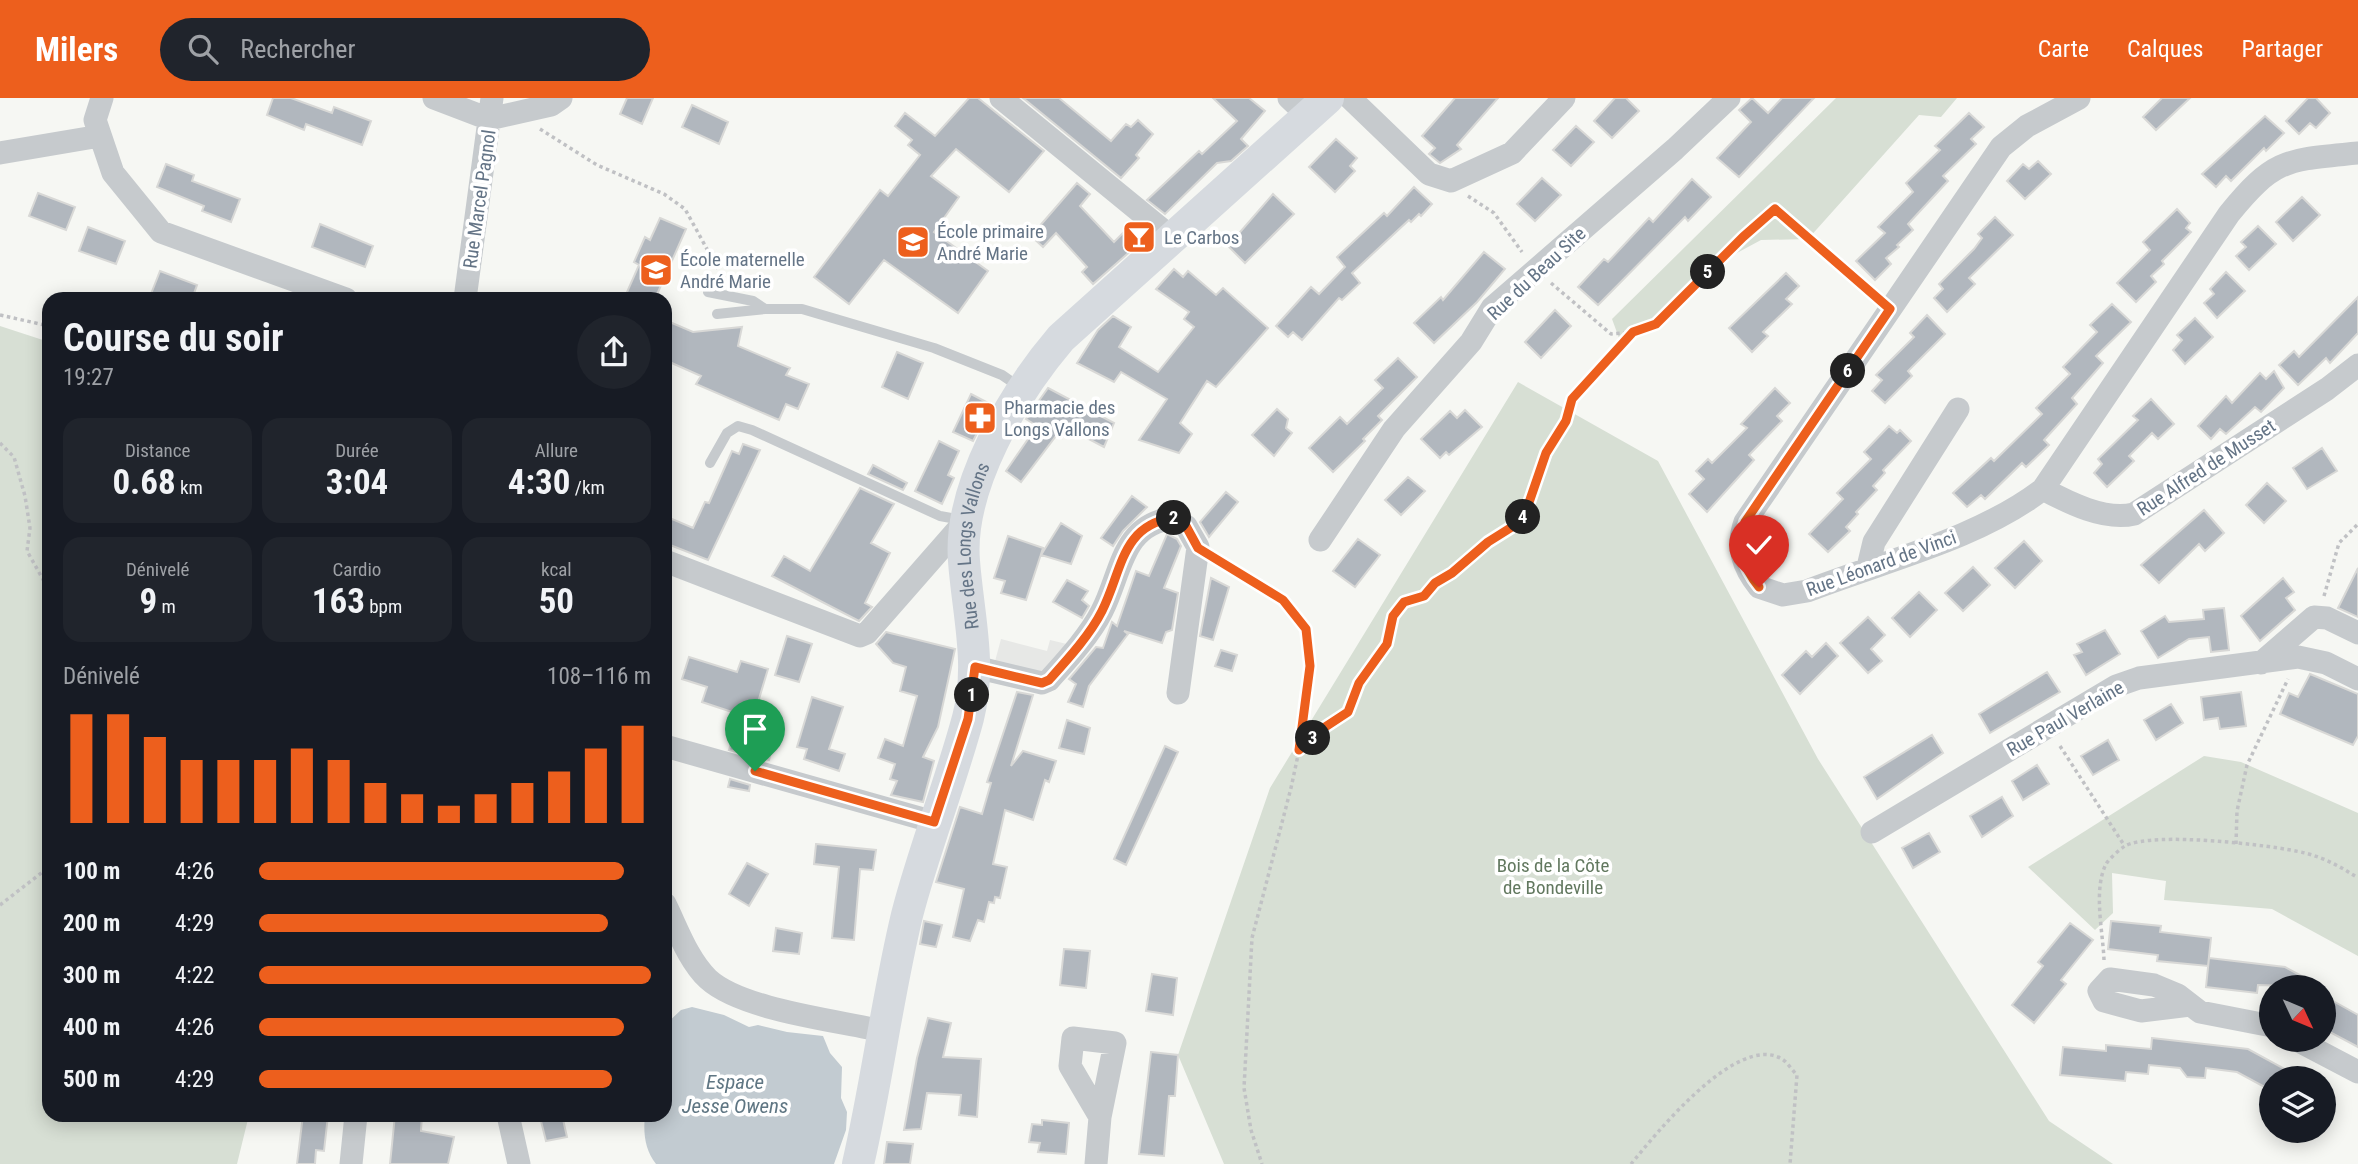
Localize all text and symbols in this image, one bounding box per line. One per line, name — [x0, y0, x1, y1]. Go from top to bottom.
search box — [160, 18, 650, 81]
text: Milers — [35, 30, 118, 69]
icon: search — [184, 30, 222, 68]
text: Rechercher — [240, 34, 355, 64]
text: Carte — [2038, 35, 2089, 63]
text: Calques — [2127, 35, 2203, 63]
text: Partager — [2241, 35, 2323, 63]
street label: Rue Marcel Pagnol — [458, 128, 501, 270]
bar icon: Le Carbos — [1120, 218, 1158, 256]
place label: École primaire André Marie — [937, 220, 1044, 265]
street label: Rue du Beau Site — [1482, 222, 1590, 325]
school or university icon: École primaire André Marie — [894, 223, 932, 261]
place label: Le Carbos — [1164, 226, 1240, 249]
place label: École maternelle André Marie — [680, 248, 805, 293]
school or university icon: École maternelle André Marie — [637, 251, 675, 289]
pin: 5 — [1690, 254, 1726, 290]
text: 5 — [1703, 260, 1712, 283]
button: share — [577, 315, 651, 389]
text: Course du soir — [63, 316, 284, 360]
pin: 6 — [1830, 354, 1866, 388]
text: 6 — [1843, 359, 1852, 382]
text: 19:27 — [63, 364, 114, 391]
place label: Pharmacie des Longs Vallons — [1004, 396, 1115, 441]
pharmacy icon: Pharmacie des Longs Vallons — [961, 399, 999, 437]
street label: Rue Alfred de Musset — [2133, 414, 2280, 521]
text: Distance — [125, 439, 190, 462]
text: Durée — [335, 439, 379, 462]
text: Allure — [535, 439, 578, 462]
street label: Rue des Longs Vallons — [952, 459, 995, 631]
text: 0.68 — [112, 462, 176, 503]
text: 3:04 — [326, 462, 388, 503]
text: 4:30 — [508, 462, 571, 503]
text: km — [176, 476, 203, 499]
text: /km — [571, 476, 605, 499]
pin: 2 — [1156, 500, 1192, 536]
pin: 4 — [1506, 500, 1540, 534]
text: 4 — [1518, 505, 1527, 528]
text: 2 — [1169, 506, 1178, 529]
pin — [1729, 515, 1789, 587]
icon: check — [1740, 526, 1778, 564]
street label: Rue Léonard de Vinci — [1803, 526, 1959, 601]
text: Dénivelé — [126, 558, 189, 581]
text: Cardio — [333, 558, 381, 581]
text: kcal — [541, 558, 572, 581]
text: 9 — [139, 581, 157, 622]
text: 163 — [312, 581, 365, 622]
text: 50 — [539, 581, 574, 622]
text: m — [157, 595, 176, 618]
text: bpm — [365, 595, 402, 618]
text: Dénivelé — [63, 663, 140, 690]
text: 108–116 m — [547, 663, 651, 690]
street label: Rue Paul Verlaine — [2003, 676, 2128, 761]
pin: 1 — [954, 678, 990, 712]
text: 1 — [967, 683, 976, 706]
pin — [725, 699, 785, 771]
icon: arrive — [736, 710, 774, 748]
pin: 3 — [1296, 720, 1330, 756]
text: 3 — [1308, 726, 1317, 749]
park label: Bois de la Côte de Bondeville — [1497, 854, 1609, 899]
text: 100 m — [63, 858, 120, 885]
text: 4:26 — [175, 858, 214, 885]
text: 200 m — [63, 910, 120, 937]
text: 4:29 — [175, 910, 214, 937]
text: 300 m — [63, 962, 120, 989]
text: 4:22 — [175, 962, 214, 989]
north arrow — [2259, 975, 2336, 1052]
map controls — [2259, 975, 2336, 1143]
text: 400 m — [63, 1014, 120, 1041]
text: 4:26 — [175, 1014, 214, 1041]
text: 500 m — [63, 1066, 120, 1093]
text: 4:29 — [175, 1066, 214, 1093]
button: layers — [2259, 1066, 2336, 1143]
water label: Espace Jesse Owens — [682, 1070, 788, 1118]

